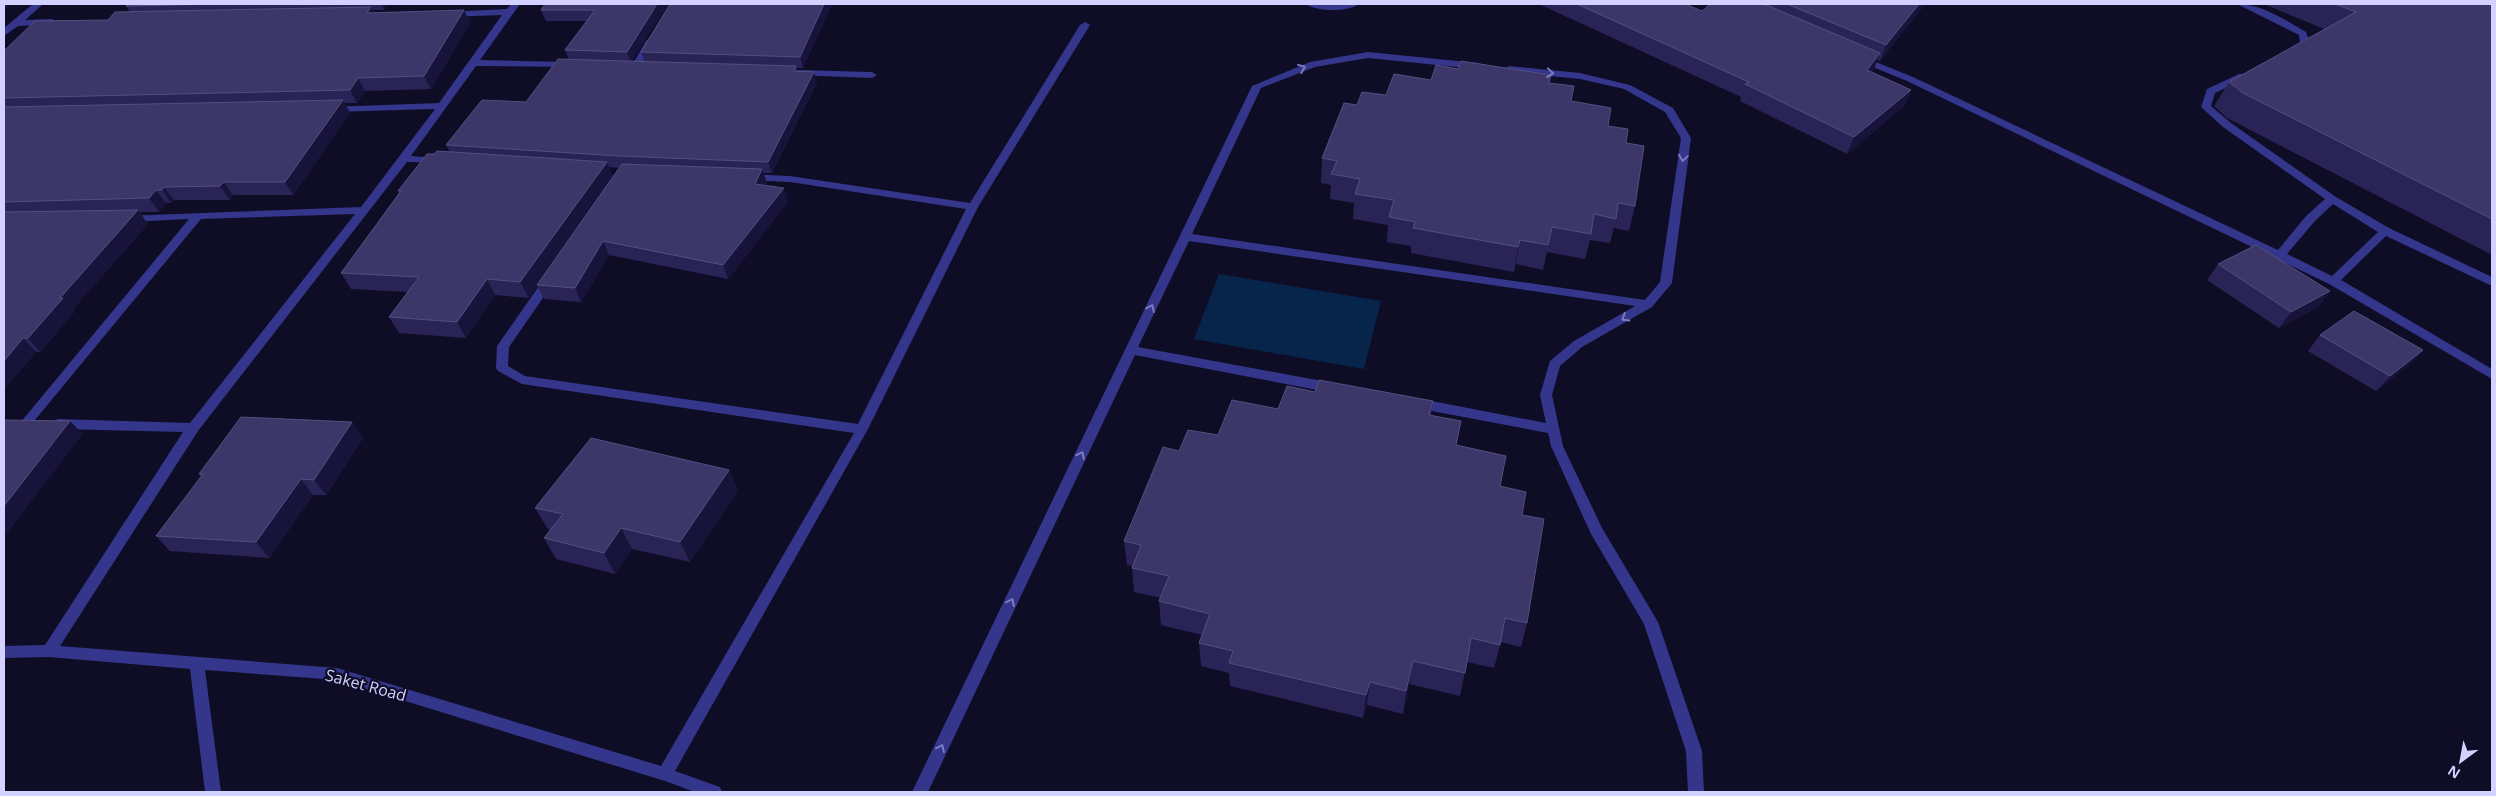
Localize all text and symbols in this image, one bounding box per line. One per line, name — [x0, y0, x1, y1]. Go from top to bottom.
one-way arrow — [1297, 64, 1306, 74]
one-way arrow — [1546, 67, 1554, 78]
one-way arrow — [1678, 155, 1689, 163]
one-way arrow — [1145, 304, 1155, 313]
one-way arrow — [1621, 311, 1630, 321]
one-way arrow — [1075, 451, 1086, 460]
one-way arrow — [1005, 598, 1015, 607]
street label: Saket Road — [323, 664, 409, 706]
north arrow — [2436, 736, 2486, 786]
one-way arrow — [935, 744, 946, 753]
text: N — [2444, 761, 2464, 784]

